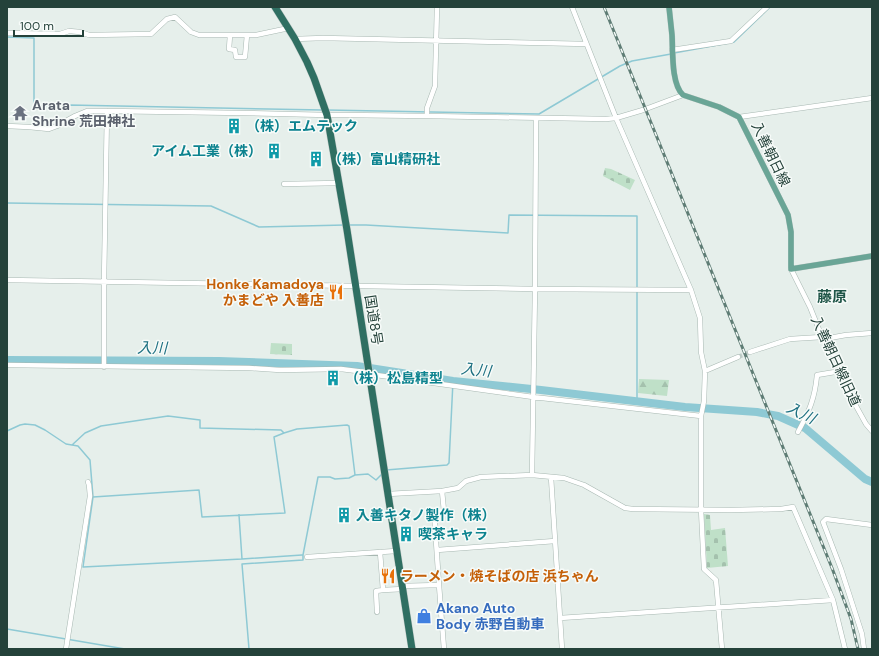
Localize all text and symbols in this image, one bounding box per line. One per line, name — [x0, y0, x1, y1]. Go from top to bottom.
scale bar — [14, 12, 83, 38]
text: 100 m — [20, 18, 54, 34]
place label: Arata Shrine 荒田神社 — [32, 96, 135, 130]
temple icon: Arata Shrine 荒田神社 — [11, 104, 29, 122]
building icon: （株）エムテック — [225, 117, 243, 135]
place label: （株）エムテック — [246, 117, 358, 135]
street label: 入善朝日線 — [748, 119, 794, 189]
place label: アイム工業（株） — [151, 142, 262, 160]
building icon: アイム工業（株） — [265, 142, 283, 160]
building icon: （株）富山精研社 — [307, 150, 325, 168]
place label: （株）富山精研社 — [328, 150, 440, 168]
place label: Honke Kamadoya かまどや 入善店 — [206, 275, 324, 309]
restaurant icon: Honke Kamadoya かまどや 入善店 — [327, 283, 345, 301]
district label: 藤原 — [817, 287, 847, 307]
street label: 国道8号 — [361, 294, 387, 346]
street label: 入善朝日線旧道 — [807, 313, 865, 409]
water label: 入川 — [137, 338, 169, 358]
water label: 入川 — [460, 358, 494, 382]
building icon: （株）松島精型 — [324, 369, 342, 387]
place label: （株）松島精型 — [345, 369, 443, 387]
water label: 入川 — [783, 397, 821, 429]
building icon: 入善キタノ製作（株） — [335, 506, 353, 524]
place label: 入善キタノ製作（株） — [356, 506, 496, 524]
building icon: 喫茶キャラ — [397, 525, 415, 543]
place label: 喫茶キャラ — [418, 525, 488, 543]
restaurant icon: ラーメン・焼そばの店 浜ちゃん — [379, 567, 397, 585]
place label: ラーメン・焼そばの店 浜ちゃん — [400, 567, 599, 585]
place label: Akano Auto Body 赤野自動車 — [436, 599, 544, 633]
shop icon: Akano Auto Body 赤野自動車 — [415, 607, 433, 625]

